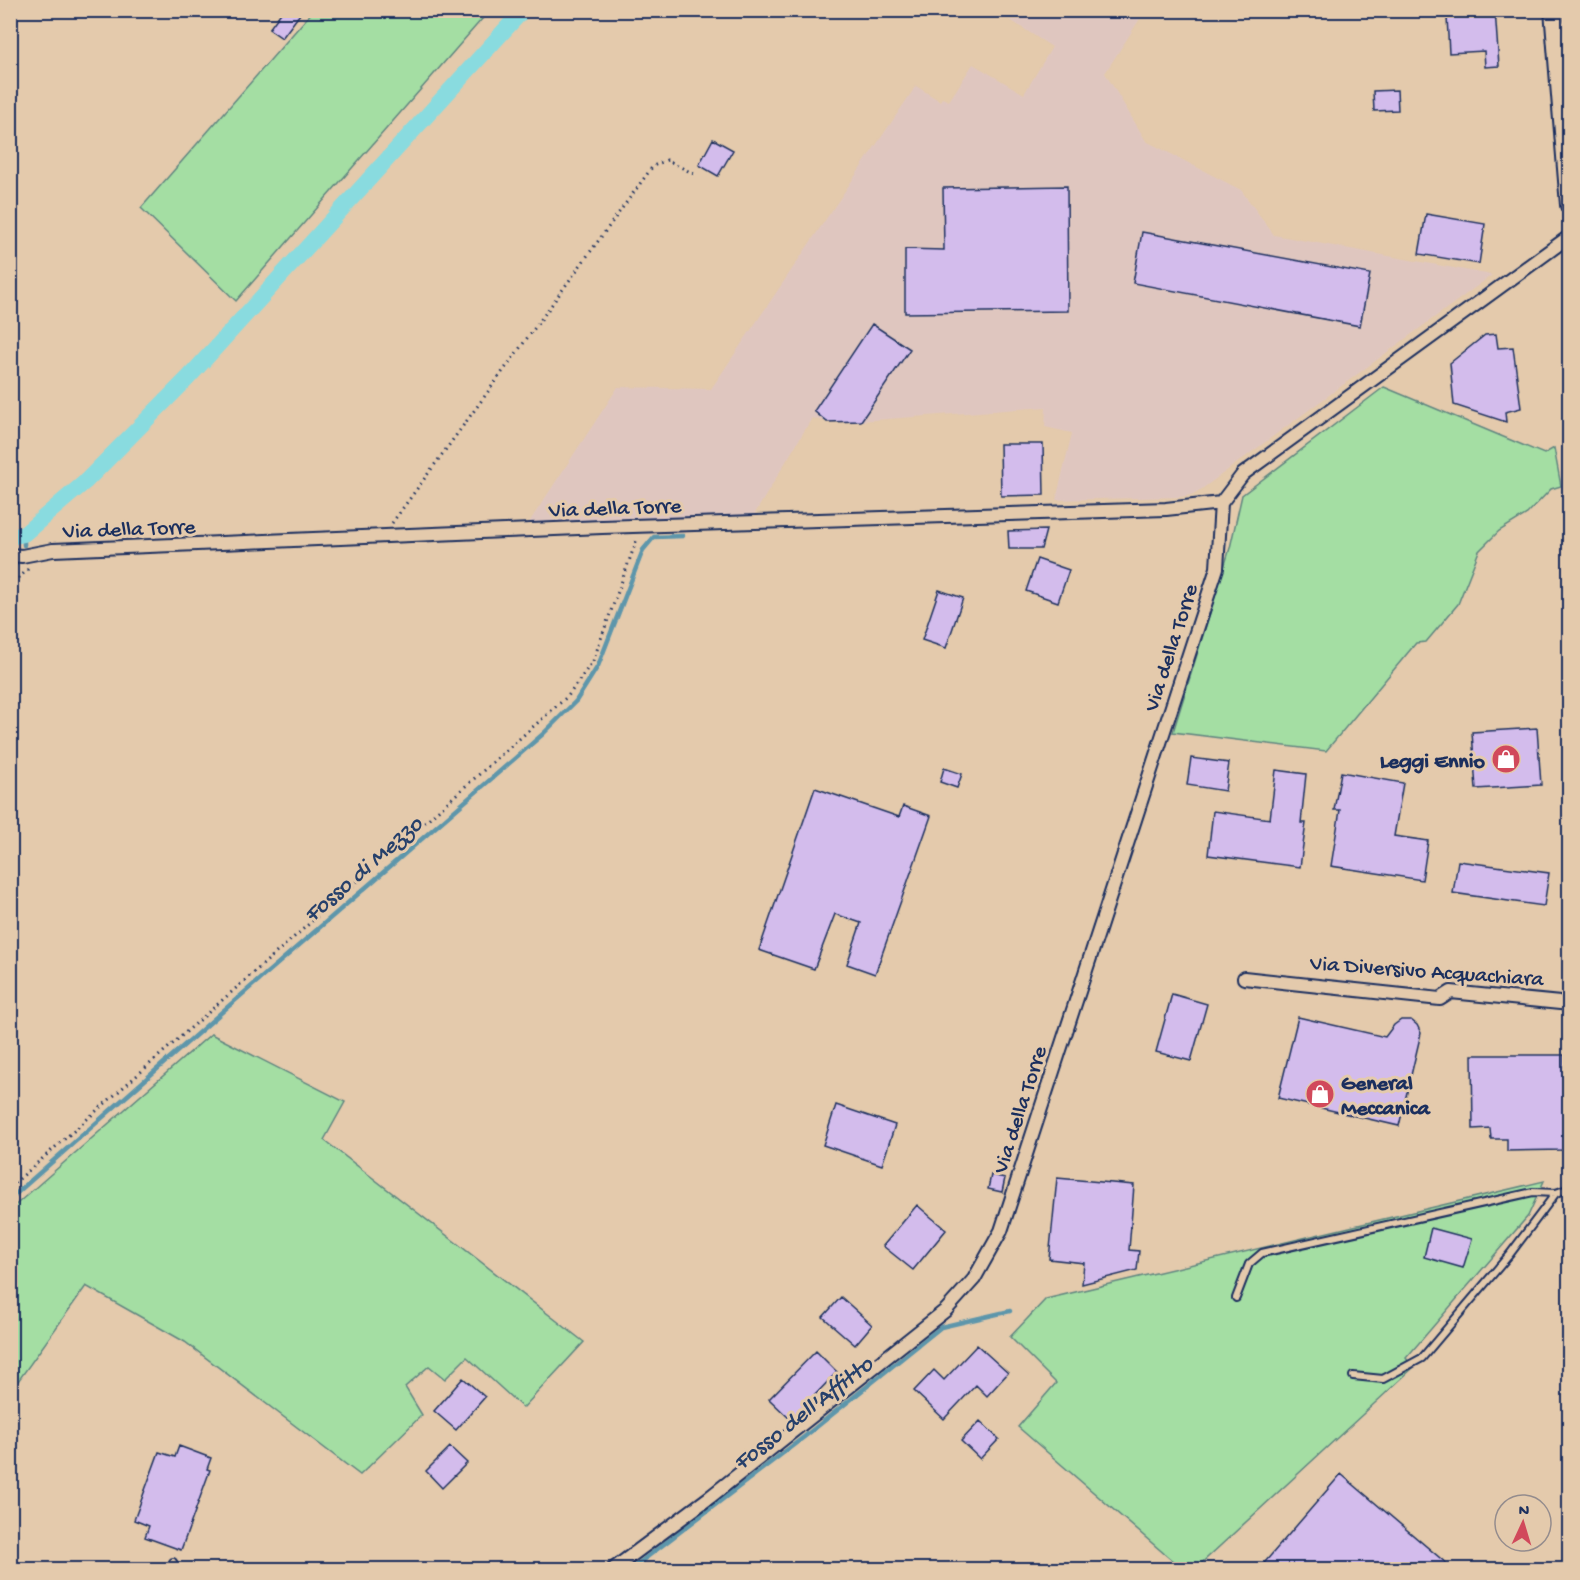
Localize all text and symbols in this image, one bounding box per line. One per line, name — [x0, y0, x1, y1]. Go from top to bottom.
street label: Via della Torre — [547, 495, 682, 525]
street label: Via della Torre — [61, 516, 196, 546]
street label: Via della Torre — [1140, 581, 1206, 716]
shop icon: Leggi Ennio — [1490, 743, 1522, 775]
place label: Leggi Ennio — [1380, 750, 1486, 776]
water label: Fosso di Mezzo — [299, 810, 431, 930]
street label: Via Diversivo Acquachiara — [1308, 952, 1545, 994]
street label: Via della Torre — [989, 1043, 1055, 1178]
place label: General Meccanica — [1341, 1072, 1431, 1123]
shop icon: General Meccanica — [1304, 1078, 1336, 1110]
water label: Fosso dell'Affitto — [728, 1350, 881, 1478]
north arrow — [1493, 1493, 1553, 1553]
text: N — [1518, 1502, 1530, 1521]

